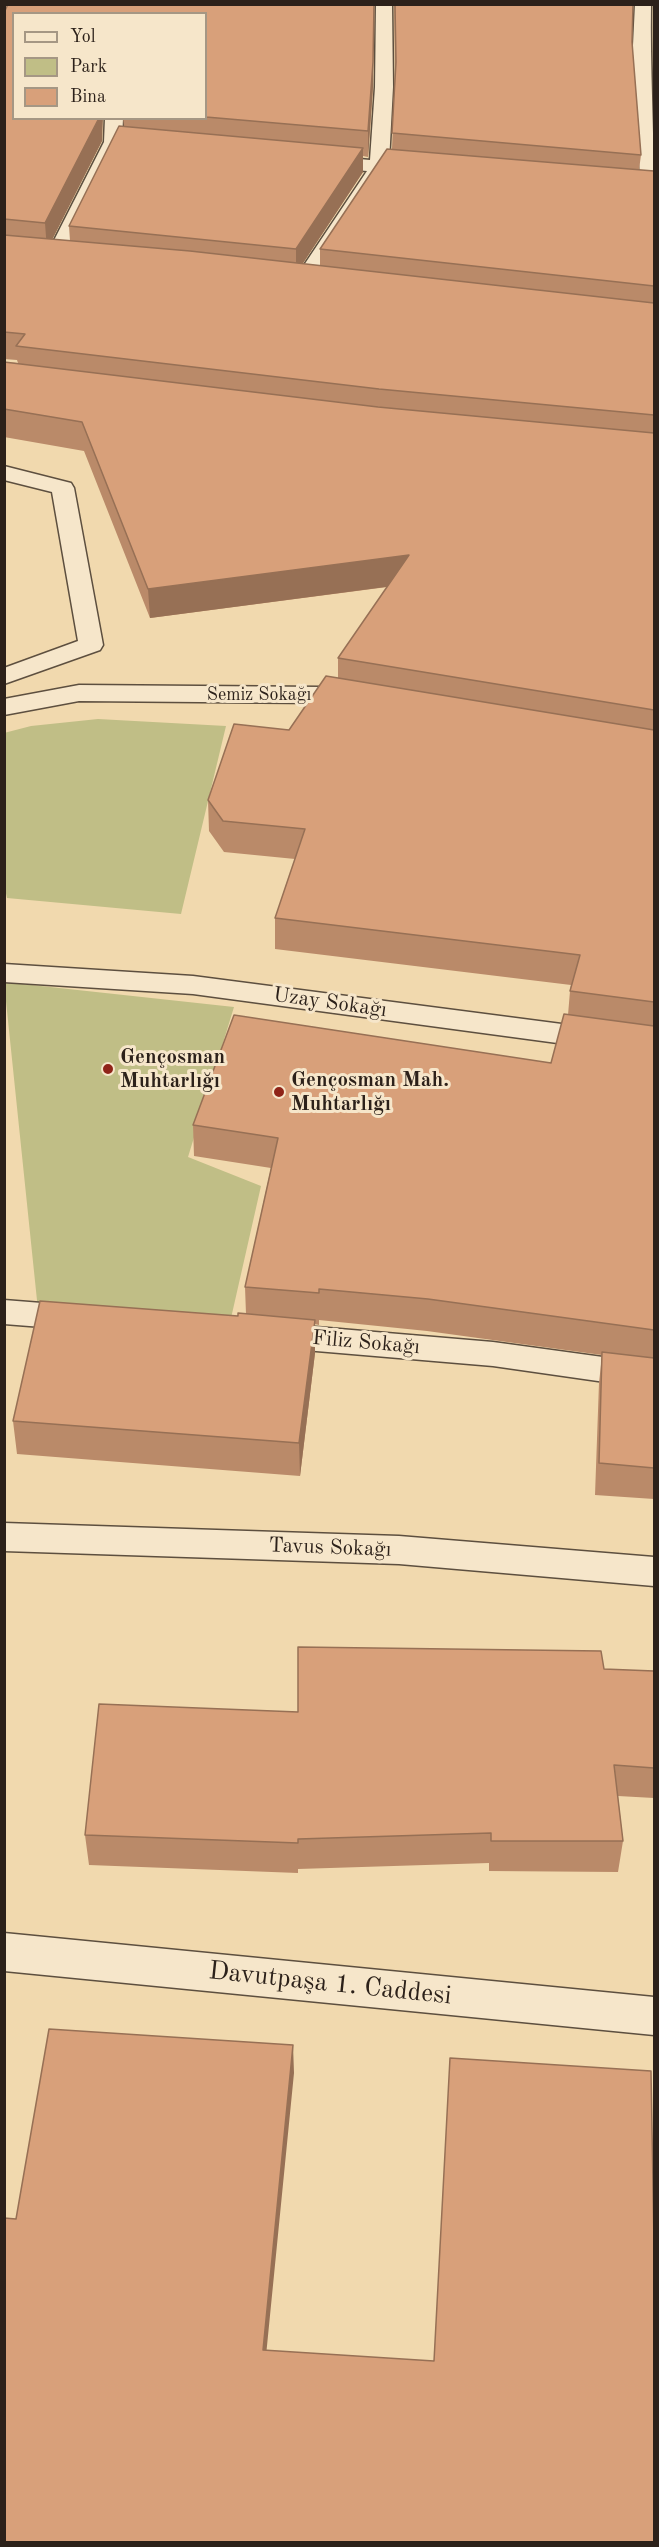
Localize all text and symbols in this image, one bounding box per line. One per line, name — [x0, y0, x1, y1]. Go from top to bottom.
legend — [12, 12, 207, 120]
text: Yol — [70, 28, 96, 46]
text: Park — [70, 58, 107, 76]
text: Bina — [70, 88, 106, 106]
street label: Semiz Sokağı — [207, 684, 311, 706]
street label: Uzay Sokağı — [272, 983, 388, 1023]
place label: Gençosman Muhtarlığı — [120, 1044, 225, 1094]
marker: Gençosman Muhtarlığı — [101, 1062, 115, 1076]
place label: Gençosman Mah. Muhtarlığı — [291, 1067, 449, 1117]
marker: Gençosman Mah. Muhtarlığı — [272, 1085, 286, 1099]
street label: Filiz Sokağı — [311, 1326, 421, 1360]
street label: Tavus Sokağı — [268, 1533, 392, 1563]
street label: Davutpaşa 1. Caddesi — [207, 1956, 453, 2012]

